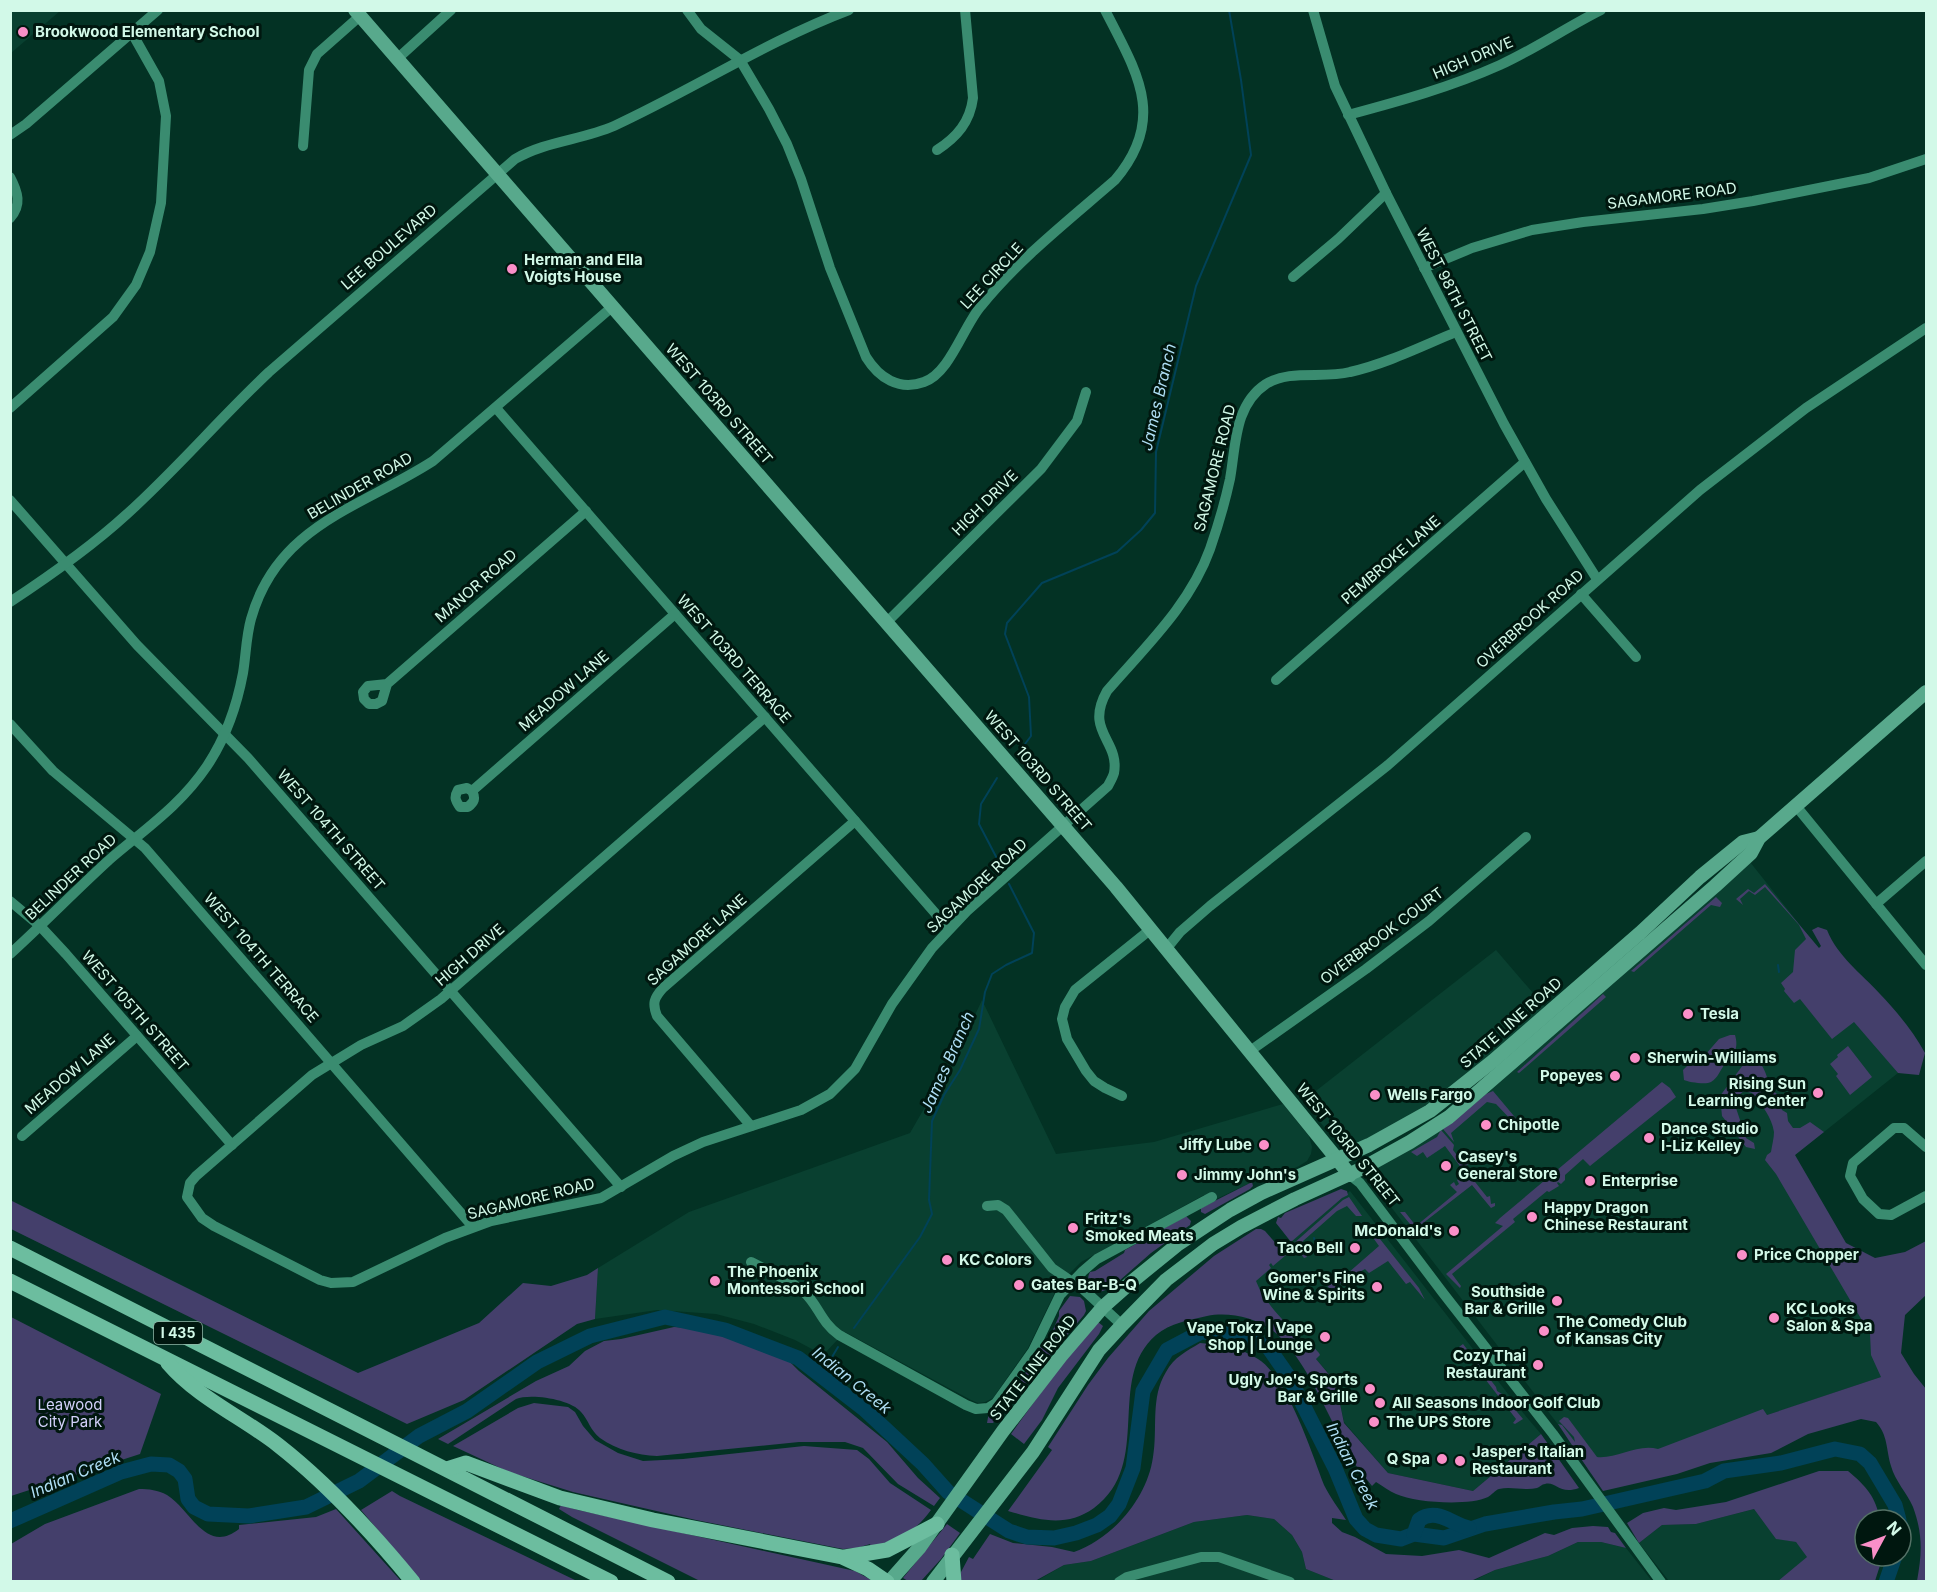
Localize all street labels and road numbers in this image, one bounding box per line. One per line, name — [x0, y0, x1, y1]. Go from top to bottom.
street label: HIGH DRIVE — [1430, 32, 1516, 83]
street label: SAGAMORE ROAD — [1606, 178, 1738, 213]
street label: LEE BOULEVARD — [337, 200, 440, 293]
street label: WEST 98TH STREET — [1412, 225, 1496, 365]
street label: LEE CIRCLE — [956, 239, 1027, 313]
street label: WEST 103RD STREET — [662, 340, 777, 468]
street label: SAGAMORE ROAD — [1190, 402, 1240, 533]
street label: BELINDER ROAD — [304, 448, 416, 523]
street label: HIGH DRIVE — [948, 466, 1022, 540]
street label: PEMBROKE LANE — [1337, 511, 1444, 608]
street label: MANOR ROAD — [431, 545, 521, 626]
street label: OVERBROOK ROAD — [1472, 565, 1587, 672]
street label: WEST 103RD TERRACE — [673, 590, 796, 727]
street label: MEADOW LANE — [515, 646, 613, 735]
street label: WEST 103RD STREET — [981, 707, 1096, 835]
street label: WEST 104TH STREET — [274, 765, 389, 894]
street label: BELINDER ROAD — [21, 829, 120, 924]
street label: SAGAMORE ROAD — [923, 834, 1031, 937]
street label: OVERBROOK COURT — [1316, 883, 1447, 988]
street label: WEST 104TH TERRACE — [200, 889, 323, 1026]
street label: SAGAMORE LANE — [643, 890, 750, 989]
street label: HIGH DRIVE — [431, 919, 508, 990]
street label: WEST 105TH STREET — [78, 946, 193, 1075]
street label: STATE LINE ROAD — [1456, 973, 1566, 1072]
street label: MEADOW LANE — [21, 1029, 119, 1118]
street label: WEST 103RD STREET — [1293, 1079, 1404, 1210]
street label: SAGAMORE ROAD — [465, 1174, 596, 1224]
street label: STATE LINE ROAD — [985, 1311, 1080, 1424]
road number: I 435 — [154, 1322, 202, 1344]

